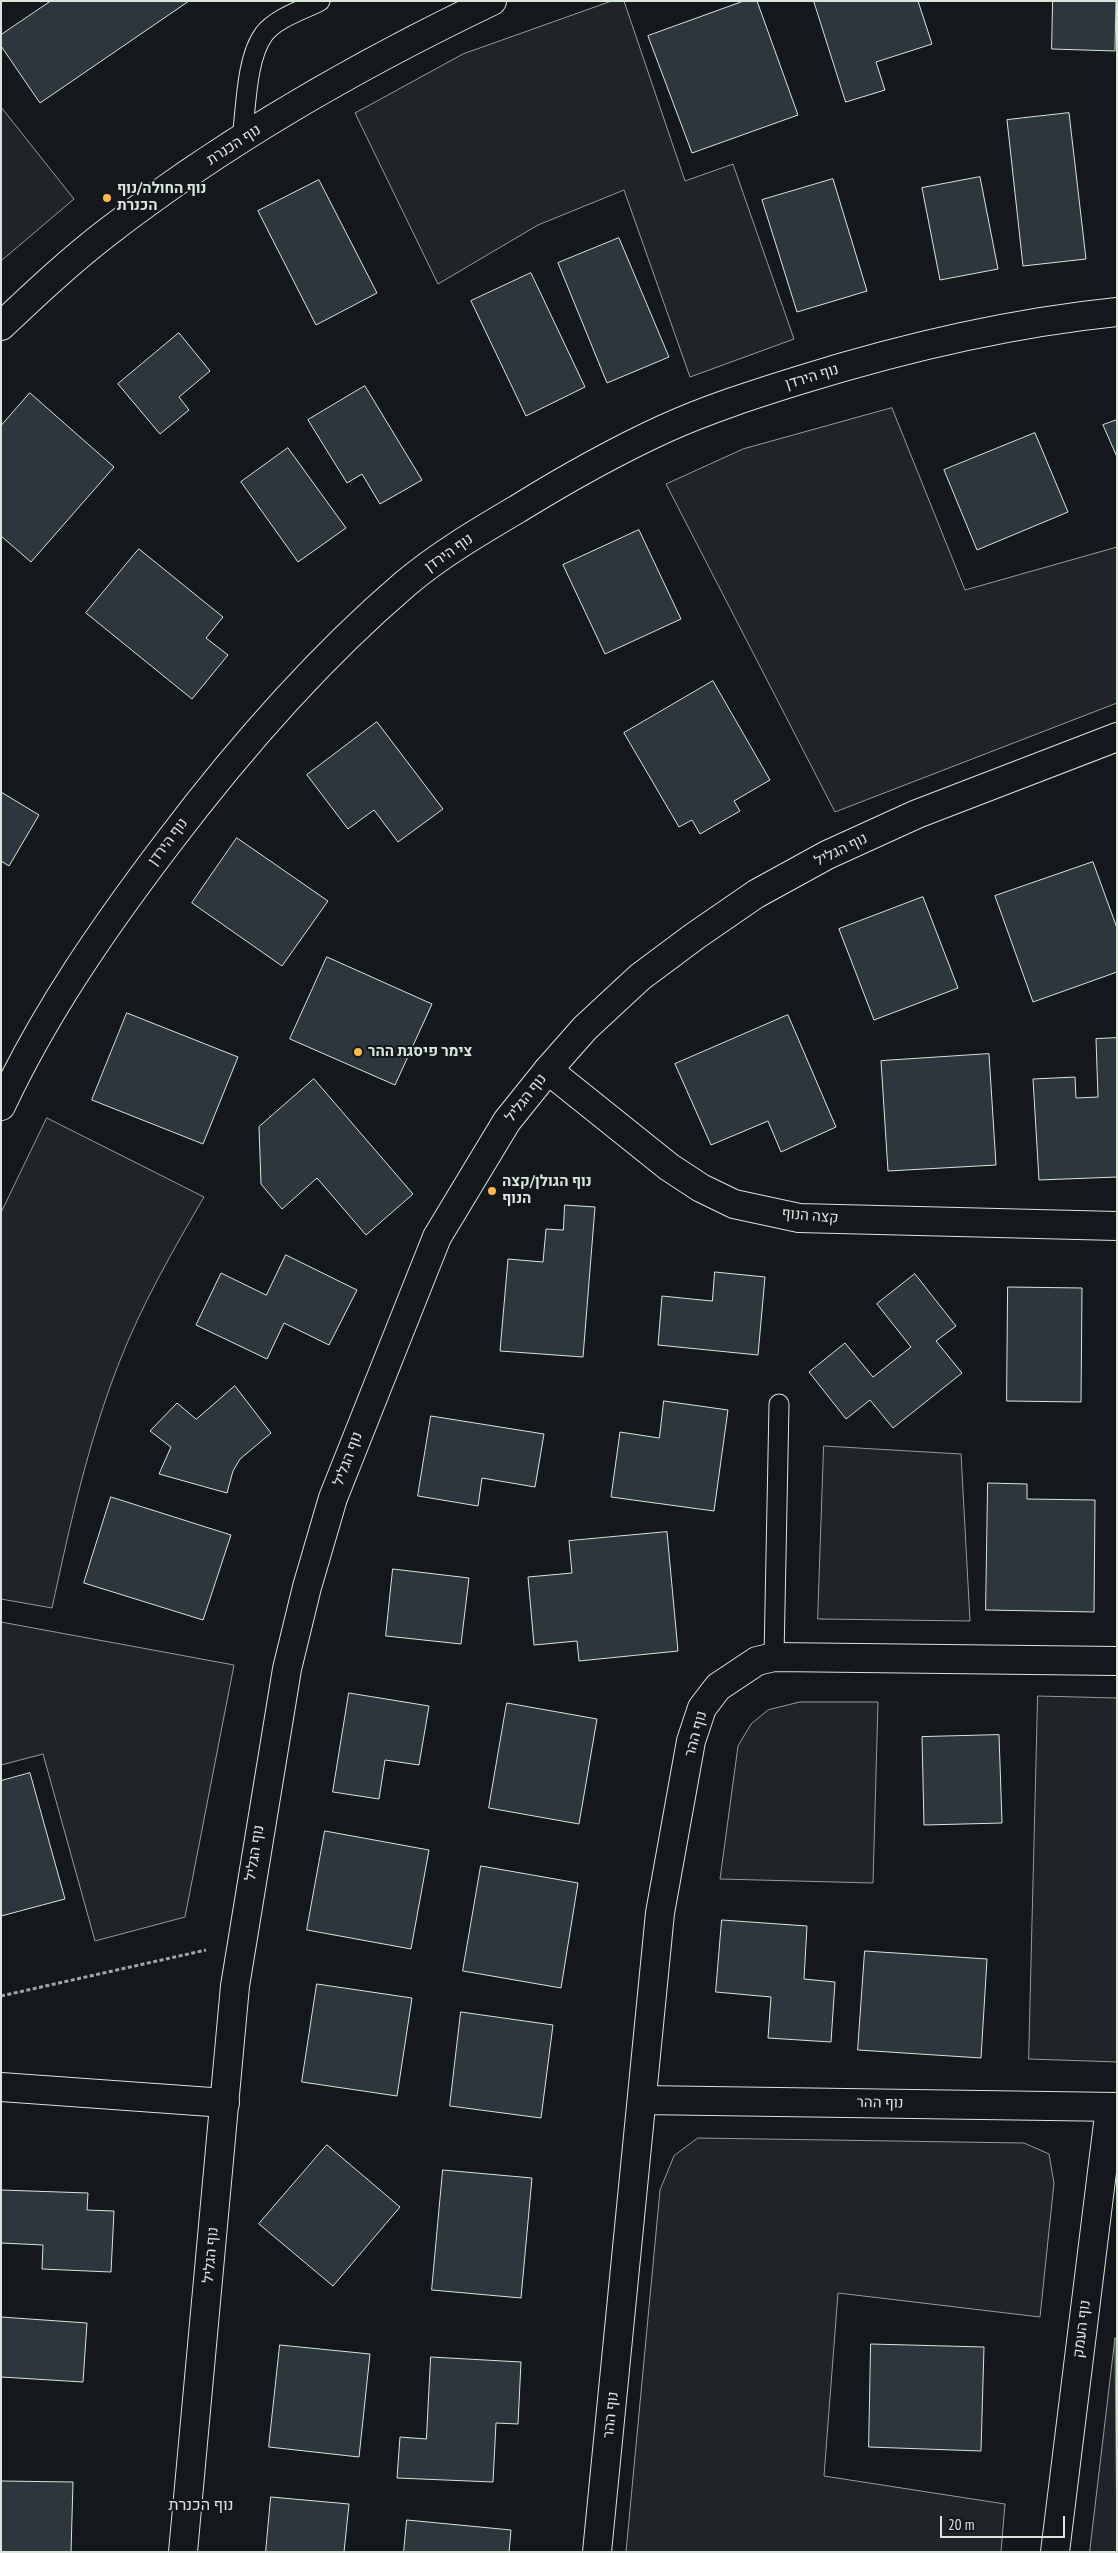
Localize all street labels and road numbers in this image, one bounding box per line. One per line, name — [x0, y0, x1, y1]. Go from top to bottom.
street label: נוף הכנרת — [204, 121, 264, 169]
street label: נוף הירדן — [783, 360, 841, 394]
street label: נוף הירדן — [421, 530, 477, 576]
street label: נוף הירדן — [144, 815, 192, 869]
street label: נוף הגליל — [812, 830, 870, 870]
street label: נוף הגליל — [502, 1070, 550, 1126]
street label: קצה הנוף — [781, 1205, 839, 1227]
street label: נוף הגליל — [329, 1429, 367, 1489]
street label: נוף ההר — [681, 1709, 711, 1759]
street label: נוף הגליל — [242, 1824, 268, 1882]
street label: נוף ההר — [856, 2094, 904, 2112]
street label: נוף הגליל — [200, 2226, 222, 2284]
street label: נוף העמק — [1070, 2299, 1094, 2359]
street label: נוף ההר — [600, 2391, 622, 2439]

